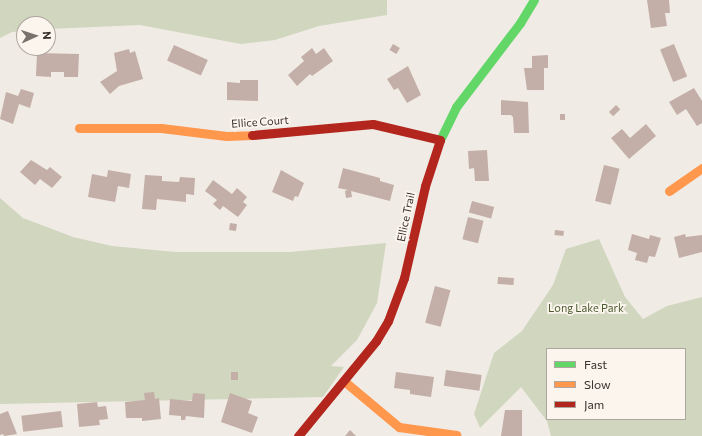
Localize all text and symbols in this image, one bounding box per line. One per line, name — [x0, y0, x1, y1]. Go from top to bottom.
north arrow — [16, 16, 56, 56]
text: N — [41, 31, 54, 40]
street label: Ellice Court — [231, 113, 289, 131]
street label: Ellice Trail — [394, 191, 418, 243]
park label: Long Lake Park — [548, 301, 624, 315]
legend — [546, 348, 686, 420]
text: Fast — [584, 357, 607, 371]
text: Slow — [584, 377, 611, 391]
text: Jam — [584, 397, 604, 411]

